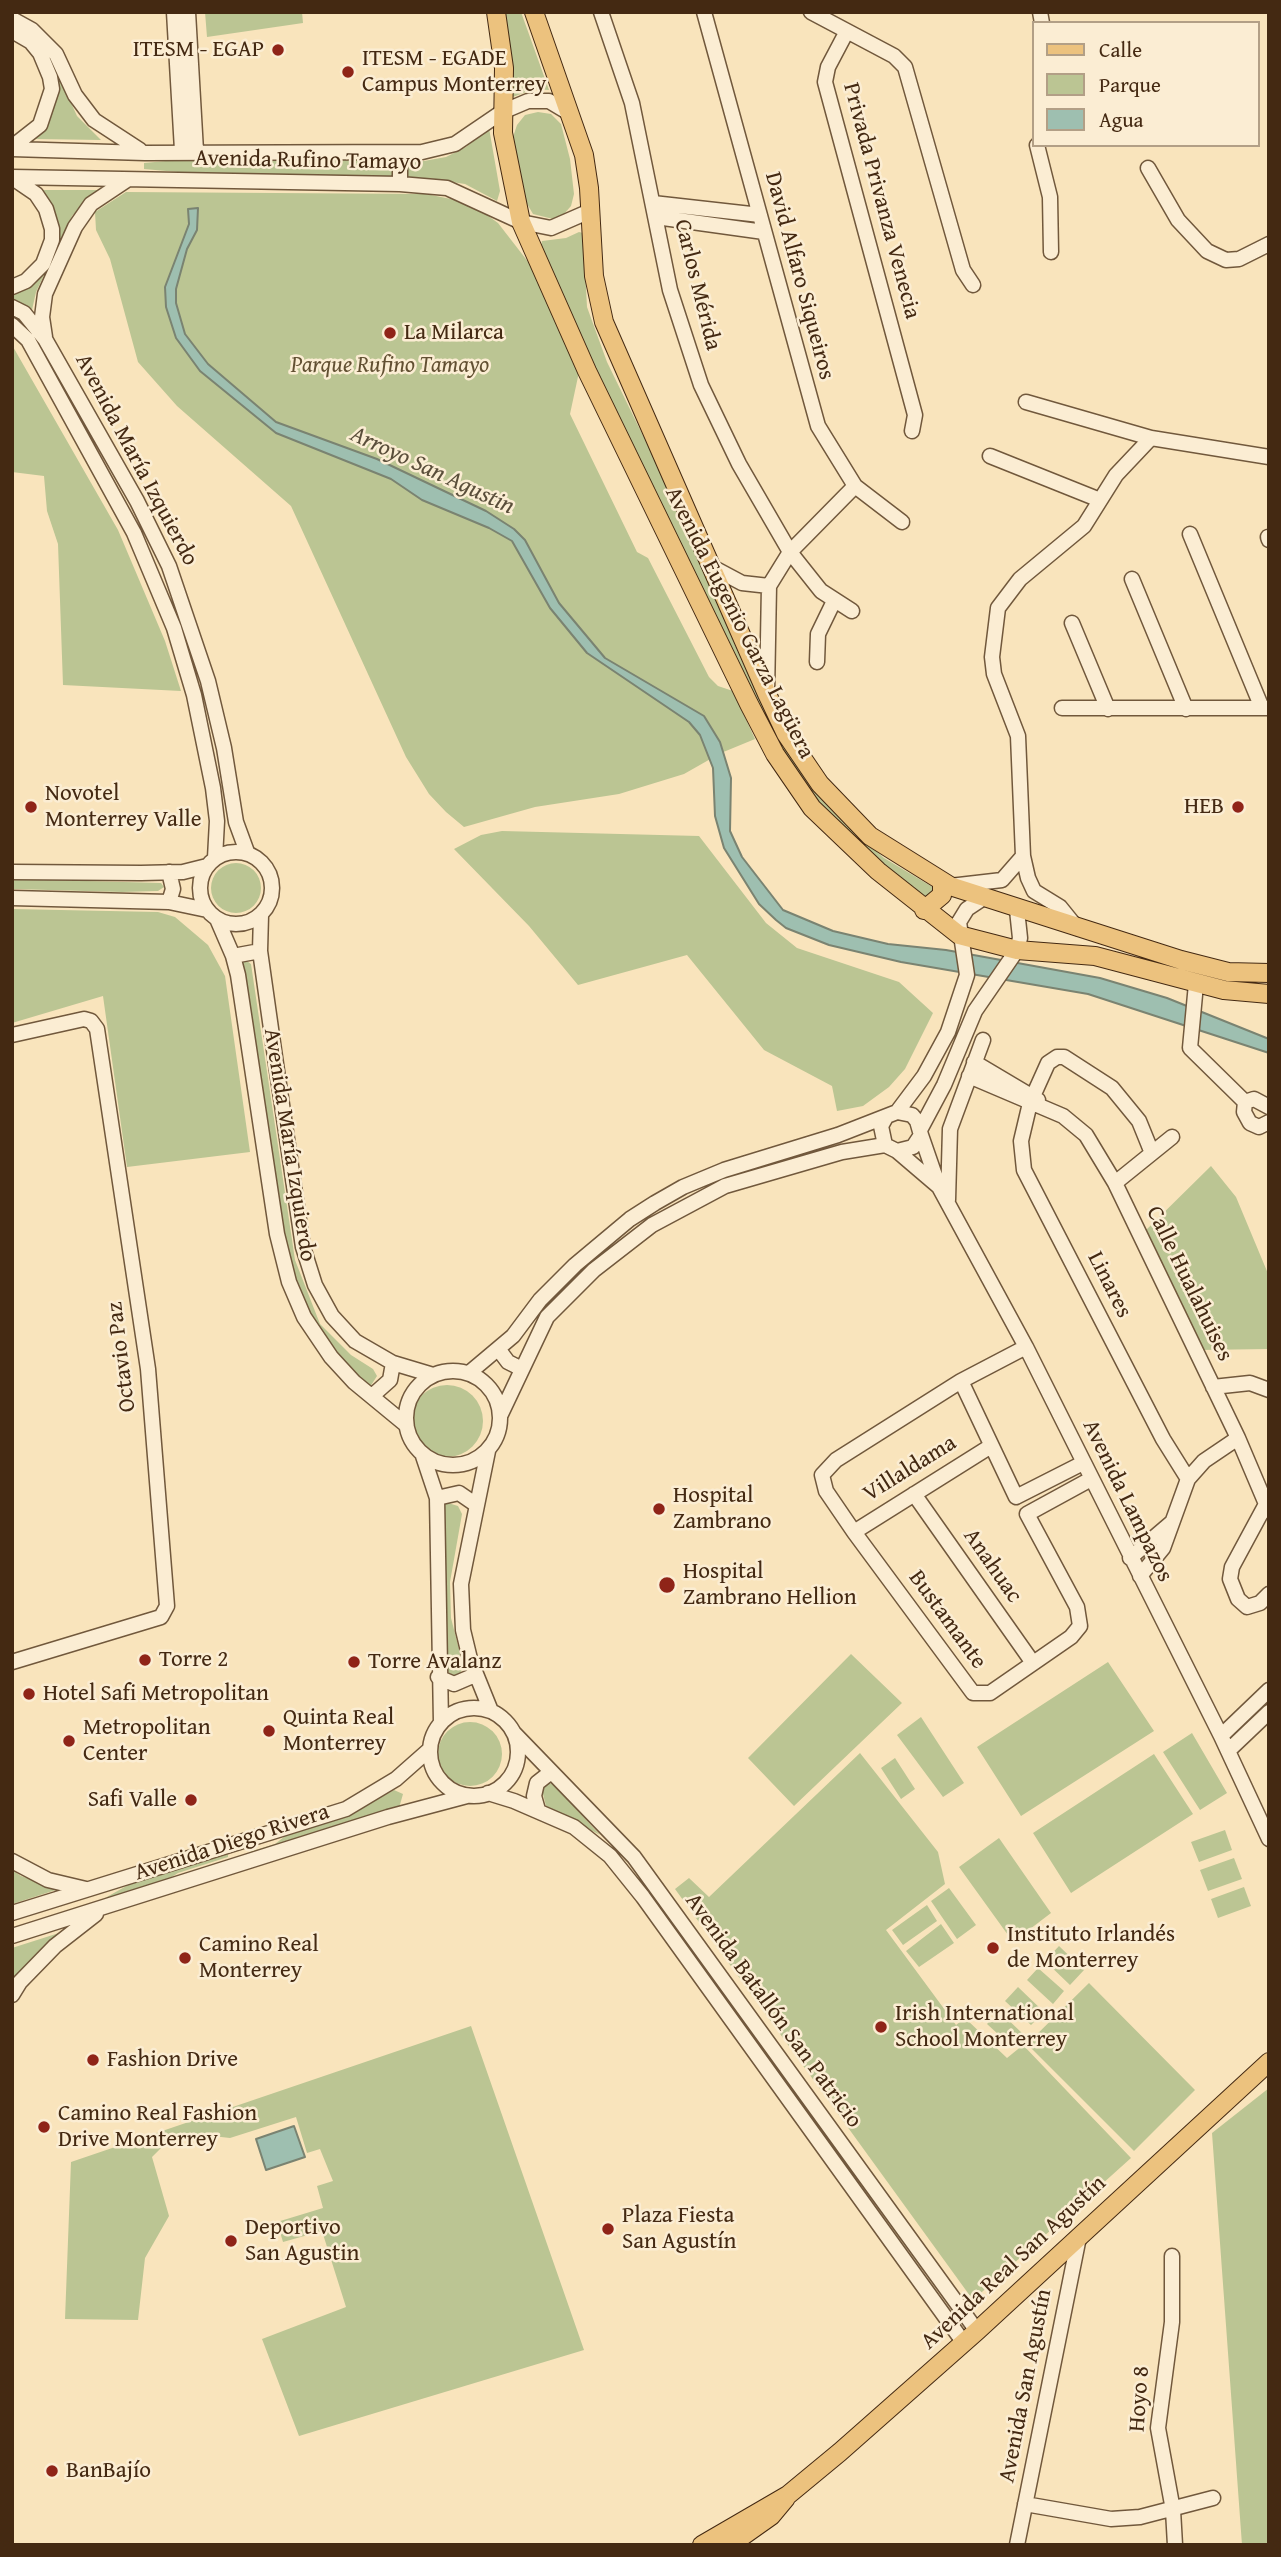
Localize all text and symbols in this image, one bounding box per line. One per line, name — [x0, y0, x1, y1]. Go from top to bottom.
legend — [1032, 21, 1260, 147]
text: Calle — [1099, 34, 1142, 65]
place label: ITESM - EGAP — [133, 36, 264, 64]
marker: ITESM - EGAP — [270, 42, 286, 58]
place label: ITESM - EGADE Campus Monterrey — [362, 45, 546, 99]
marker: ITESM - EGADE Campus Monterrey — [340, 64, 356, 80]
text: Parque — [1099, 69, 1161, 100]
street label: Privada Privanza Venecia — [836, 80, 926, 322]
text: Agua — [1099, 104, 1143, 135]
street label: Avenida Rufino Tamayo — [194, 145, 422, 177]
street label: David Alfaro Siqueiros — [758, 169, 840, 383]
street label: Carlos Mérida — [667, 217, 727, 353]
place label: La Milarca — [404, 319, 504, 347]
marker: La Milarca — [382, 325, 398, 341]
street label: Avenida María Izquierdo — [68, 349, 204, 571]
park label: Parque Rufino Tamayo — [291, 352, 489, 380]
water label: Arroyo San Agustin — [345, 420, 519, 522]
street label: Avenida Eugenio Garza Lagüera — [658, 482, 820, 764]
place label: Novotel Monterrey Valle — [45, 780, 202, 834]
place label: HEB — [1184, 793, 1224, 821]
marker: Novotel Monterrey Valle — [23, 799, 39, 815]
marker: HEB — [1230, 799, 1246, 815]
street label: Avenida María Izquierdo — [257, 1026, 321, 1264]
street label: Calle Hualahuises — [1140, 1202, 1238, 1366]
street label: Linares — [1081, 1247, 1137, 1323]
street label: Octavio Paz — [102, 1300, 142, 1414]
street label: Avenida Lampazos — [1076, 1415, 1178, 1587]
street label: Villaldama — [858, 1430, 962, 1508]
place label: Hospital Zambrano — [673, 1482, 772, 1536]
marker: Hospital Zambrano — [651, 1501, 667, 1517]
street label: Anahuac — [957, 1524, 1027, 1608]
place label: Hospital Zambrano Hellion — [683, 1558, 857, 1612]
street label: Bustamante — [902, 1565, 992, 1675]
marker: Hospital Zambrano Hellion — [657, 1575, 677, 1595]
place label: Torre 2 — [159, 1646, 228, 1674]
place label: Torre Avalanz — [368, 1648, 501, 1676]
marker: Torre 2 — [137, 1652, 153, 1668]
marker: Torre Avalanz — [346, 1654, 362, 1670]
place label: Hotel Safi Metropolitan — [43, 1680, 269, 1708]
marker: Hotel Safi Metropolitan — [21, 1686, 37, 1702]
place label: Quinta Real Monterrey — [283, 1704, 394, 1758]
place label: Metropolitan Center — [83, 1714, 211, 1768]
marker: Quinta Real Monterrey — [261, 1723, 277, 1739]
marker: Metropolitan Center — [61, 1733, 77, 1749]
place label: Safi Valle — [88, 1786, 177, 1814]
marker: Safi Valle — [183, 1792, 199, 1808]
street label: Avenida Diego Rivera — [131, 1798, 333, 1888]
street label: Avenida Batallón San Patricio — [679, 1888, 867, 2134]
place label: Instituto Irlandés de Monterrey — [1007, 1921, 1175, 1975]
place label: Camino Real Monterrey — [199, 1931, 319, 1985]
marker: Instituto Irlandés de Monterrey — [985, 1940, 1001, 1956]
marker: Camino Real Monterrey — [177, 1950, 193, 1966]
place label: Irish International School Monterrey — [895, 2000, 1074, 2054]
marker: Irish International School Monterrey — [873, 2019, 889, 2035]
place label: Fashion Drive — [107, 2046, 238, 2074]
marker: Fashion Drive — [85, 2052, 101, 2068]
place label: Camino Real Fashion Drive Monterrey — [58, 2100, 257, 2154]
marker: Camino Real Fashion Drive Monterrey — [36, 2119, 52, 2135]
street label: Avenida Real San Agustín — [916, 2170, 1112, 2356]
place label: Plaza Fiesta San Agustín — [622, 2202, 737, 2256]
place label: Deportivo San Agustin — [245, 2214, 360, 2268]
marker: Plaza Fiesta San Agustín — [600, 2221, 616, 2237]
marker: Deportivo San Agustin — [223, 2233, 239, 2249]
street label: Avenida San Agustín — [994, 2287, 1058, 2485]
street label: Hoyo 8 — [1124, 2365, 1156, 2433]
place label: BanBajío — [66, 2457, 151, 2485]
marker: BanBajío — [44, 2463, 60, 2479]

